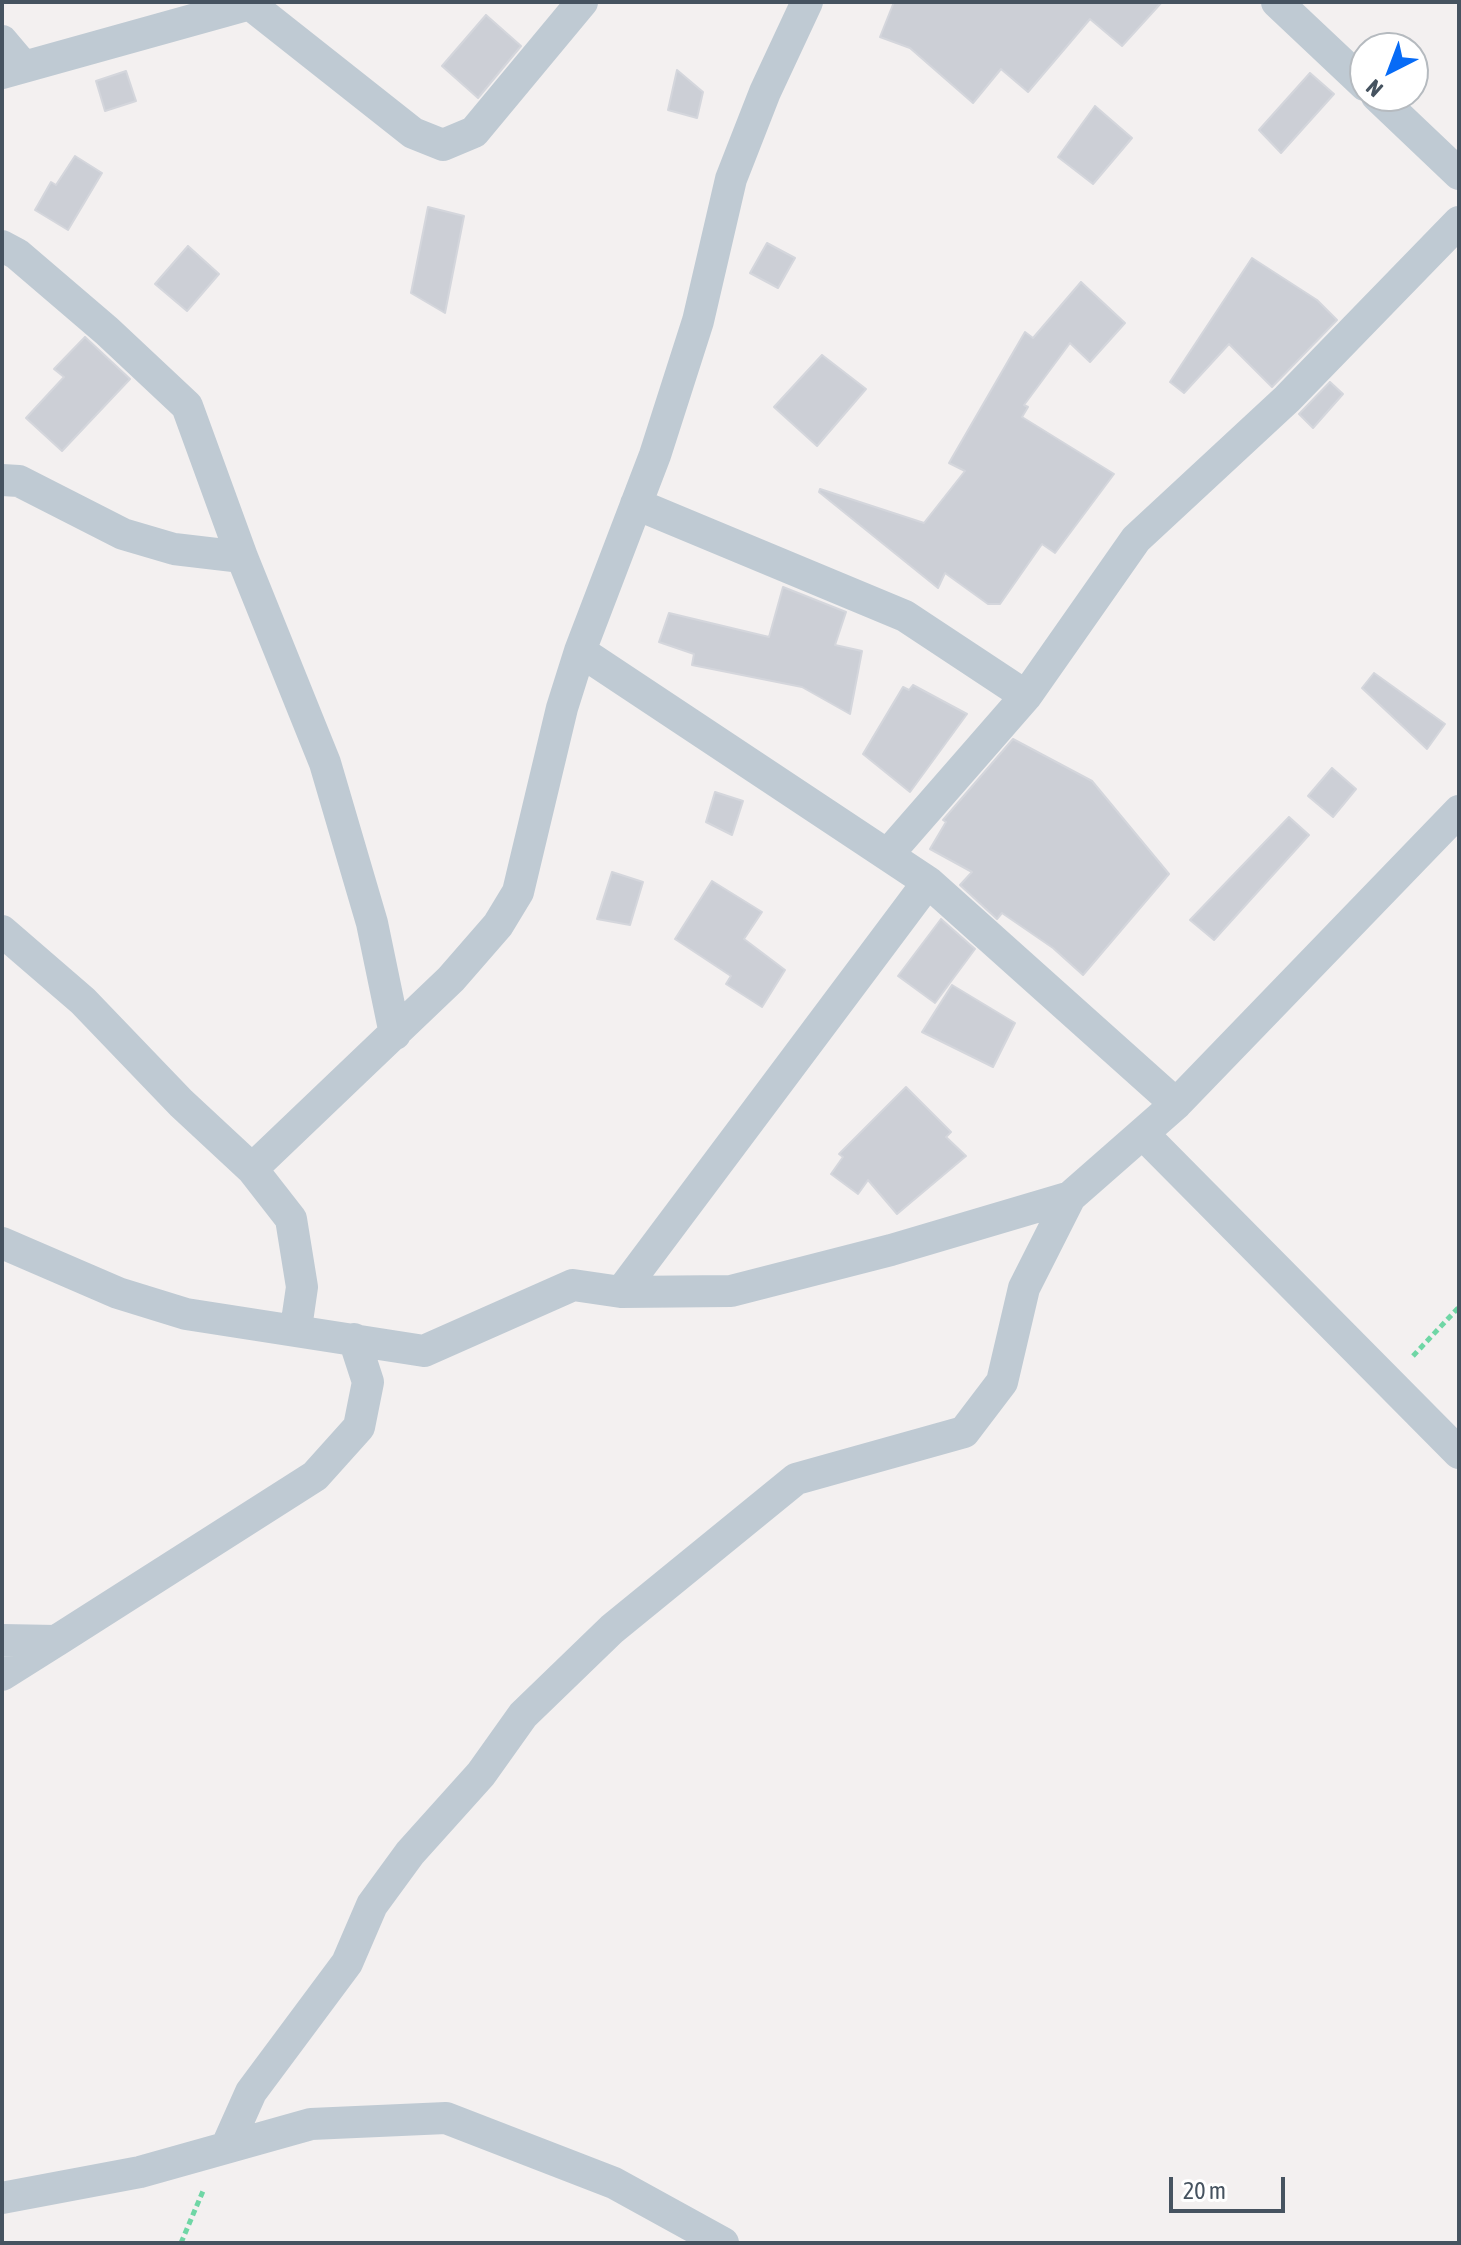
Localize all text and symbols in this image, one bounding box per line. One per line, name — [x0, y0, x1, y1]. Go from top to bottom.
north arrow — [1349, 32, 1429, 112]
text: N — [1361, 74, 1388, 102]
scale bar — [1173, 2161, 1289, 2211]
text: 20 m — [1183, 2177, 1226, 2204]

